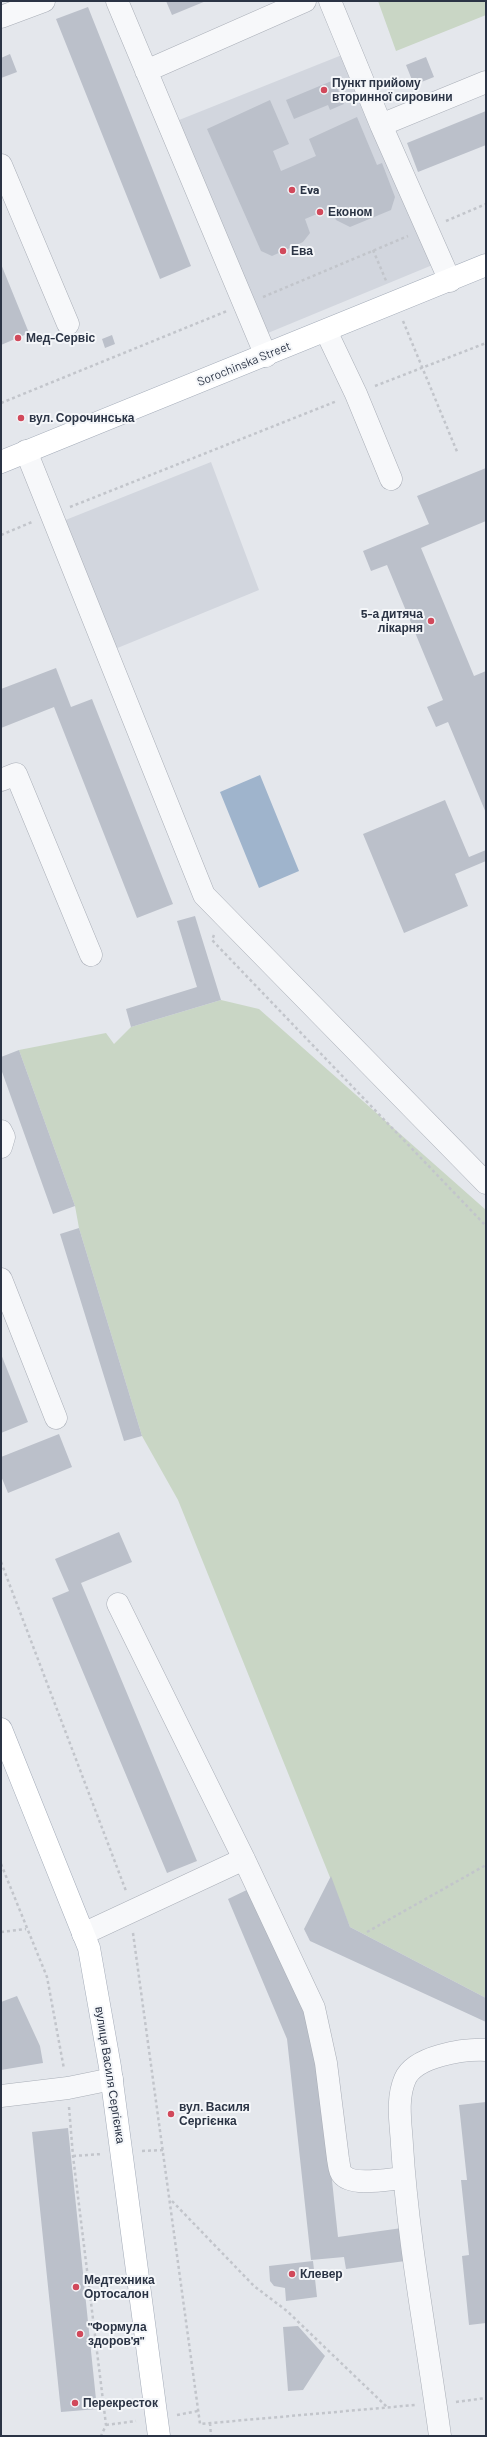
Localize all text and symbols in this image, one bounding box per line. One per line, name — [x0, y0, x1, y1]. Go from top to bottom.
place label: Пункт прийому вторинної сировини — [332, 76, 453, 104]
marker: Пункт прийому вторинної сировини — [319, 85, 329, 95]
place label: Eva — [300, 183, 319, 197]
marker: Eva — [287, 185, 297, 195]
place label: Економ — [328, 205, 372, 219]
marker: Економ — [315, 207, 325, 217]
place label: Ева — [291, 244, 313, 258]
marker: Ева — [278, 246, 288, 256]
place label: Мед-Сервіс — [26, 331, 95, 345]
marker: Мед-Сервіс — [13, 333, 23, 343]
street label: Sorochinska Street — [195, 339, 293, 389]
place label: вул. Сорочинська — [29, 411, 135, 425]
marker: вул. Сорочинська — [16, 413, 26, 423]
place label: 5-а дитяча лікарня — [361, 607, 423, 635]
marker: 5-а дитяча лікарня — [426, 616, 436, 626]
street label: вулиця Василя Сергієнка — [92, 2005, 128, 2145]
place label: вул. Василя Сергієнка — [179, 2100, 250, 2128]
marker: вул. Василя Сергієнка — [166, 2109, 176, 2119]
place label: Клевер — [300, 2267, 343, 2281]
marker: Клевер — [287, 2269, 297, 2279]
place label: Медтехника Ортосалон — [84, 2273, 155, 2301]
marker: Медтехника Ортосалон — [71, 2282, 81, 2292]
place label: "Формула здоров'я" — [88, 2320, 147, 2348]
marker: "Формула здоров'я" — [75, 2329, 85, 2339]
place label: Перекресток — [83, 2396, 158, 2410]
marker: Перекресток — [70, 2398, 80, 2408]

